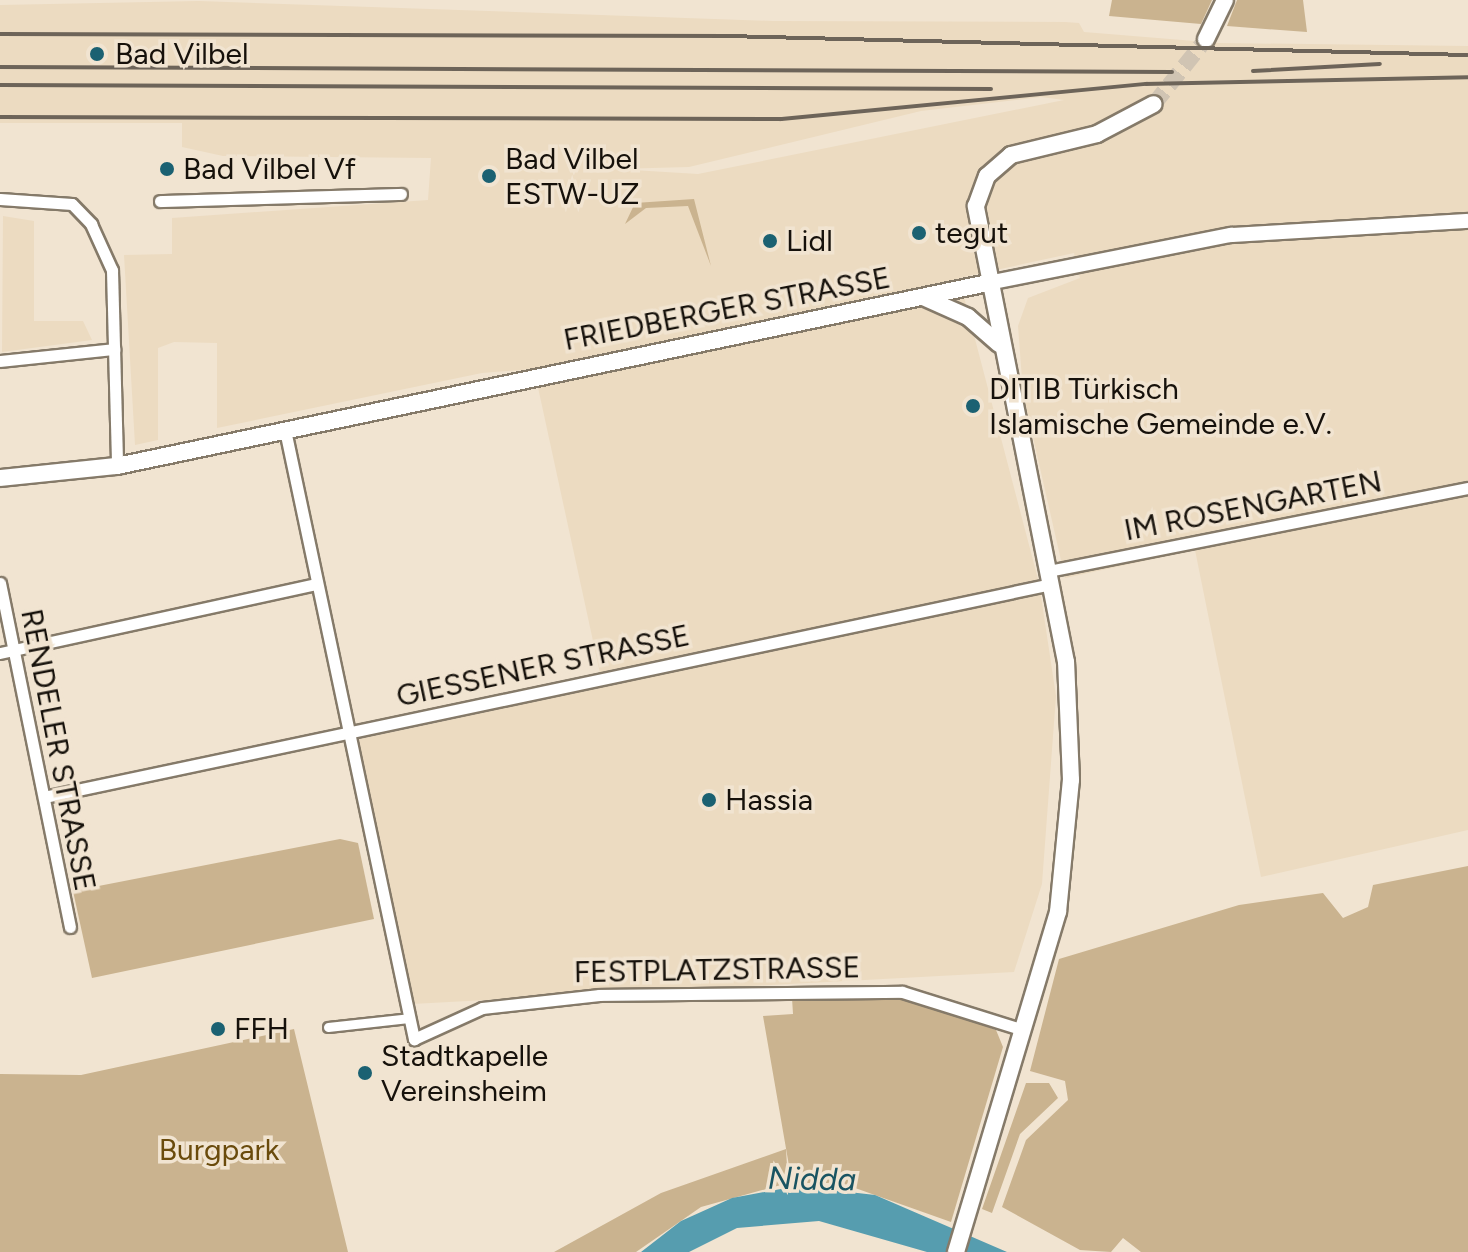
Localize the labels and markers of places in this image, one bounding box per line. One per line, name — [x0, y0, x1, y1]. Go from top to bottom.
place label: Bad Vilbel — [115, 36, 249, 72]
marker: Bad Vilbel — [86, 43, 108, 65]
place label: Bad Vilbel ESTW-UZ — [505, 141, 639, 212]
place label: Bad Vilbel Vf — [183, 151, 356, 187]
marker: Bad Vilbel Vf — [158, 160, 176, 178]
marker: Bad Vilbel ESTW-UZ — [480, 167, 498, 185]
place label: tegut — [935, 215, 1008, 251]
place label: Lidl — [786, 223, 833, 259]
marker: tegut — [910, 224, 928, 242]
marker: Lidl — [761, 232, 779, 250]
place label: DITIB Türkisch Islamische Gemeinde e.V. — [989, 371, 1332, 442]
marker: DITIB Türkisch Islamische Gemeinde e.V. — [964, 397, 982, 415]
place label: Hassia — [725, 782, 813, 818]
marker: Hassia — [700, 791, 718, 809]
place label: FFH — [234, 1011, 289, 1047]
marker: FFH — [209, 1020, 227, 1038]
place label: Stadtkapelle Vereinsheim — [381, 1038, 548, 1108]
marker: Stadtkapelle Vereinsheim — [356, 1064, 374, 1082]

